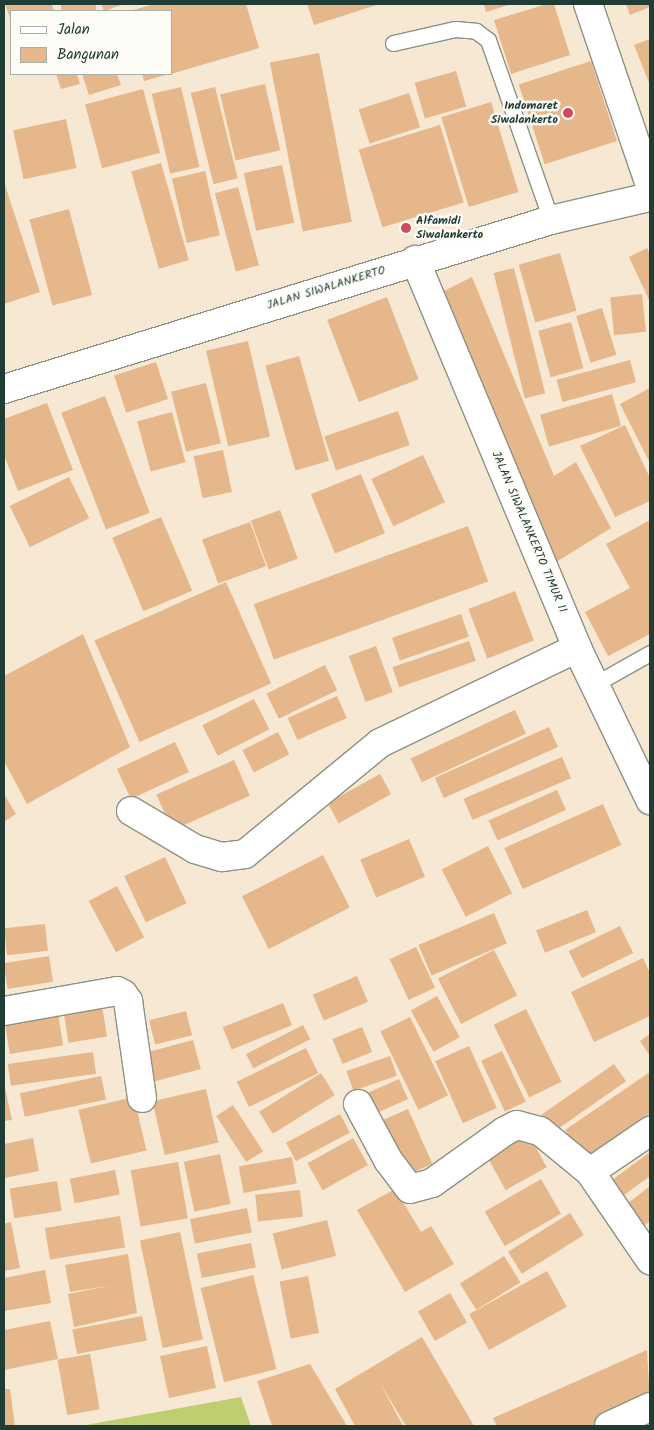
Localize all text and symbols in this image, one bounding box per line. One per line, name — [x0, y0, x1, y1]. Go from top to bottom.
legend — [10, 10, 172, 75]
text: Jalan — [57, 18, 90, 42]
text: Bangunan — [57, 43, 119, 67]
place label: Indomaret Siwalankerto — [491, 99, 558, 127]
marker: Indomaret Siwalankerto — [562, 107, 574, 119]
place label: Alfamidi Siwalankerto — [416, 214, 483, 242]
marker: Alfamidi Siwalankerto — [400, 222, 412, 234]
street label: JALAN SIWALANKERTO — [265, 263, 387, 313]
street label: JALAN SIWALANKERTO TIMUR II — [488, 449, 570, 615]

